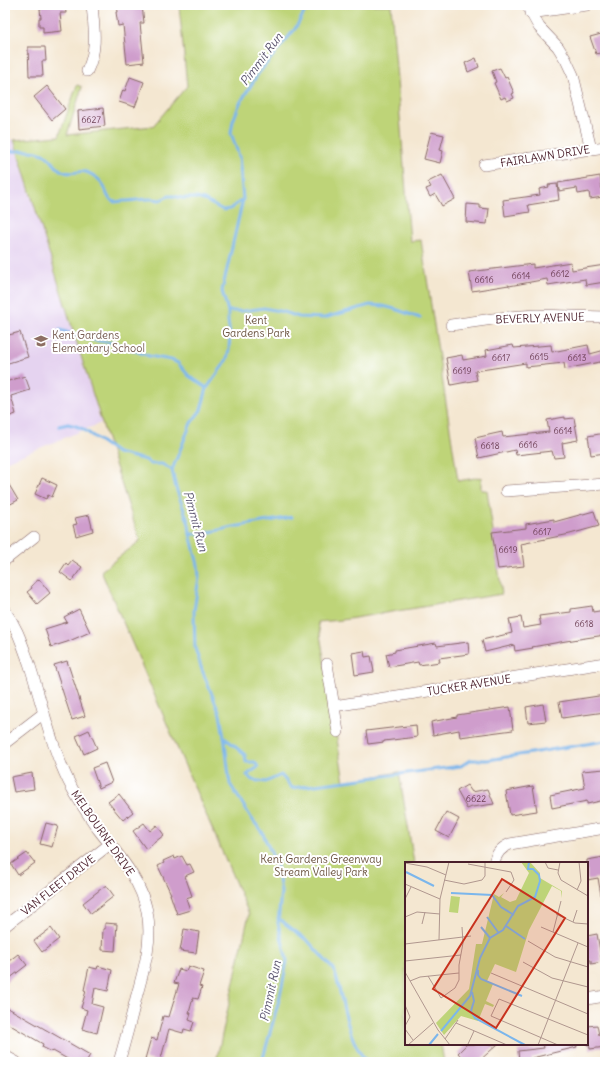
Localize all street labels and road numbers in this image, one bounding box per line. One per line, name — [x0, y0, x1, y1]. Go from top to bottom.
street label: FAIRLAWN DRIVE — [499, 142, 591, 170]
street label: BEVERLY AVENUE — [495, 309, 585, 327]
street label: TUCKER AVENUE — [426, 671, 512, 699]
street label: MELBOURNE DRIVE — [68, 788, 138, 878]
street label: VAN FLEET DRIVE — [18, 852, 98, 918]

